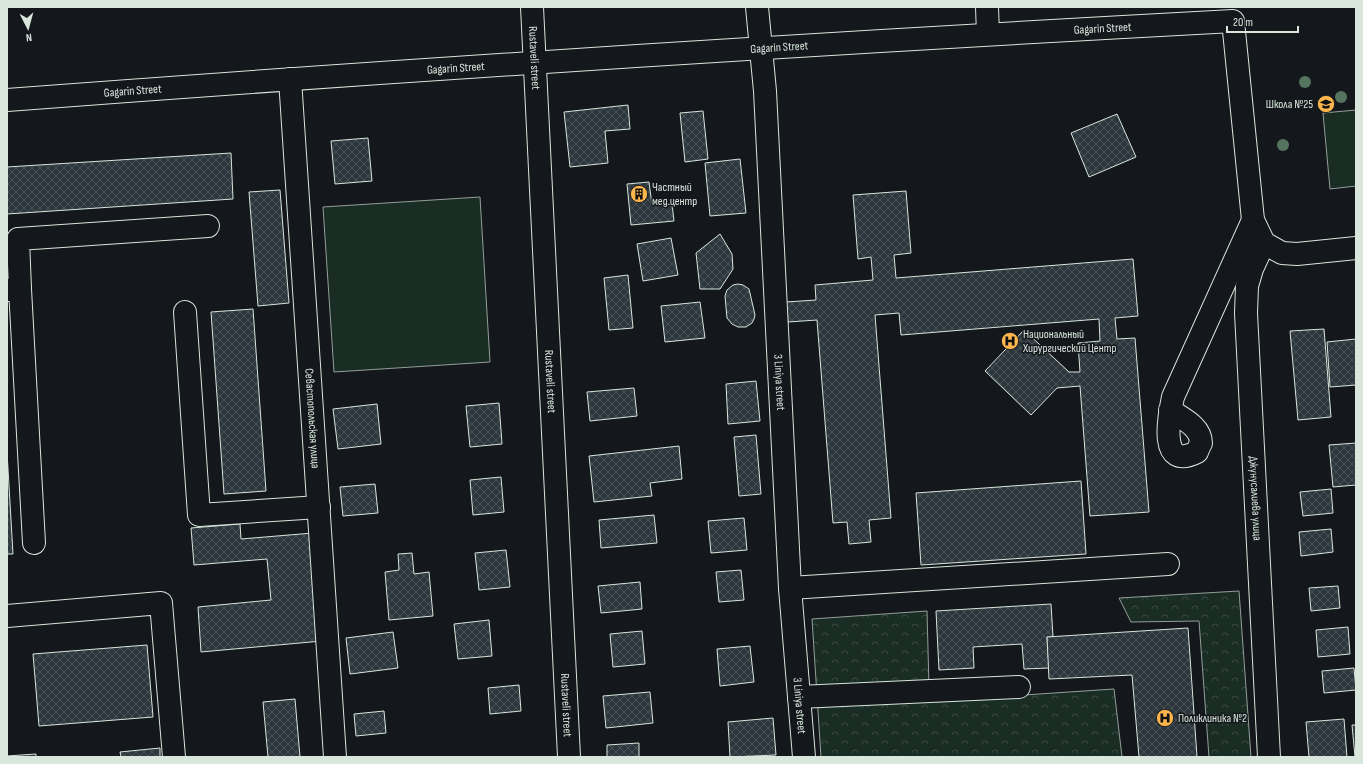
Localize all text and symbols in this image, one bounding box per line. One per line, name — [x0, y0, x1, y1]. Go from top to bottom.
north arrow — [8, 8, 48, 48]
scale bar — [1227, 8, 1298, 34]
text: 20 m — [1233, 15, 1253, 30]
street label: Gagarin Street — [1073, 20, 1132, 38]
street label: Rustaveli street — [525, 26, 543, 90]
text: N — [25, 31, 33, 44]
street label: Gagarin Street — [750, 38, 809, 57]
street label: Gagarin Street — [426, 59, 486, 78]
street label: Gagarin Street — [103, 81, 162, 101]
school or university icon: Школа №25 — [1316, 94, 1336, 114]
place label: Школа №25 — [1266, 97, 1313, 112]
place label: Частный мед.центр — [652, 180, 697, 209]
building icon: Частный мед.центр — [629, 184, 649, 204]
place label: Национальный Хирургический Центр — [1022, 327, 1116, 356]
hospital icon: Национальный Хирургический Центр — [1000, 331, 1020, 351]
street label: Rustaveli street — [541, 349, 559, 414]
street label: 3 Liniya street — [770, 354, 788, 411]
street label: Севастопольская улица — [301, 368, 323, 469]
street label: Джунусалиева улица — [1245, 456, 1265, 542]
street label: Rustaveli street — [557, 673, 575, 738]
street label: 3 Liniya street — [789, 677, 809, 735]
hospital icon: Поликлиника №2 — [1155, 708, 1175, 728]
place label: Поликлиника №2 — [1178, 711, 1247, 726]

